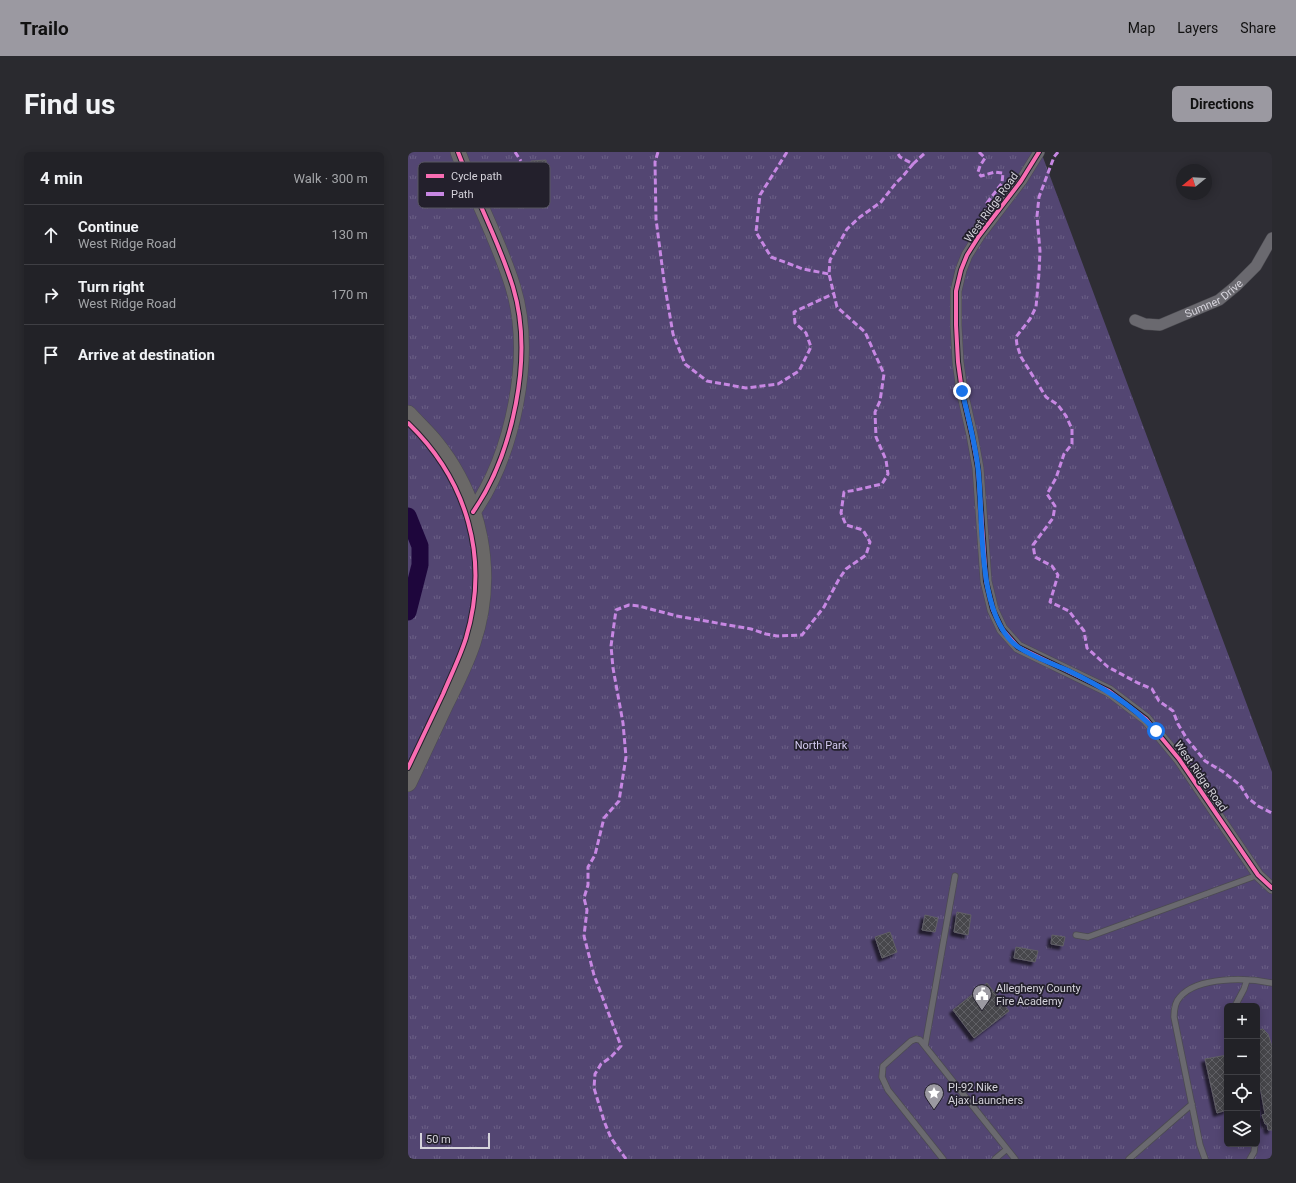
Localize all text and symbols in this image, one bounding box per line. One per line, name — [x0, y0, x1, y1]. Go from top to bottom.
text: Trailo — [20, 17, 69, 40]
text: Map — [1128, 20, 1155, 36]
text: Layers — [1177, 20, 1218, 36]
text: Share — [1240, 20, 1276, 36]
button: Directions — [1172, 86, 1272, 122]
text: Find us — [24, 88, 115, 121]
legend — [418, 162, 550, 208]
north arrow — [1176, 164, 1212, 200]
text: 4 min — [40, 168, 83, 188]
text: Cycle path — [451, 170, 502, 183]
street label: West Ridge Road — [962, 170, 1021, 245]
text: Walk · 300 m — [293, 171, 368, 186]
text: Path — [451, 188, 474, 201]
text: Continue — [78, 218, 139, 236]
icon: ahead — [40, 224, 62, 246]
text: 130 m — [331, 227, 368, 242]
text: West Ridge Road — [78, 236, 176, 251]
street label: Sumner Drive — [1183, 277, 1246, 321]
text: Turn right — [78, 278, 144, 296]
icon: right — [40, 284, 62, 306]
text: 170 m — [331, 287, 368, 302]
text: West Ridge Road — [78, 296, 176, 311]
icon: arrive — [40, 344, 62, 366]
text: Arrive at destination — [78, 346, 215, 364]
route end — [953, 382, 971, 400]
route start — [1147, 722, 1165, 740]
park label: North Park — [795, 739, 848, 752]
street label: West Ridge Road — [1171, 739, 1230, 814]
place label: Allegheny County Fire Academy — [996, 982, 1082, 1008]
public building icon: Allegheny County Fire Academy — [971, 983, 993, 1011]
map controls — [1224, 1003, 1260, 1147]
button: + — [1224, 1003, 1260, 1039]
button: − — [1224, 1039, 1260, 1075]
button: locate — [1224, 1075, 1260, 1111]
place label: PI-92 Nike Ajax Launchers — [948, 1081, 1023, 1107]
place icon: PI-92 Nike Ajax Launchers — [923, 1082, 945, 1110]
button: layers — [1224, 1111, 1260, 1147]
scale bar — [420, 1131, 490, 1150]
text: 50 m — [426, 1133, 451, 1146]

